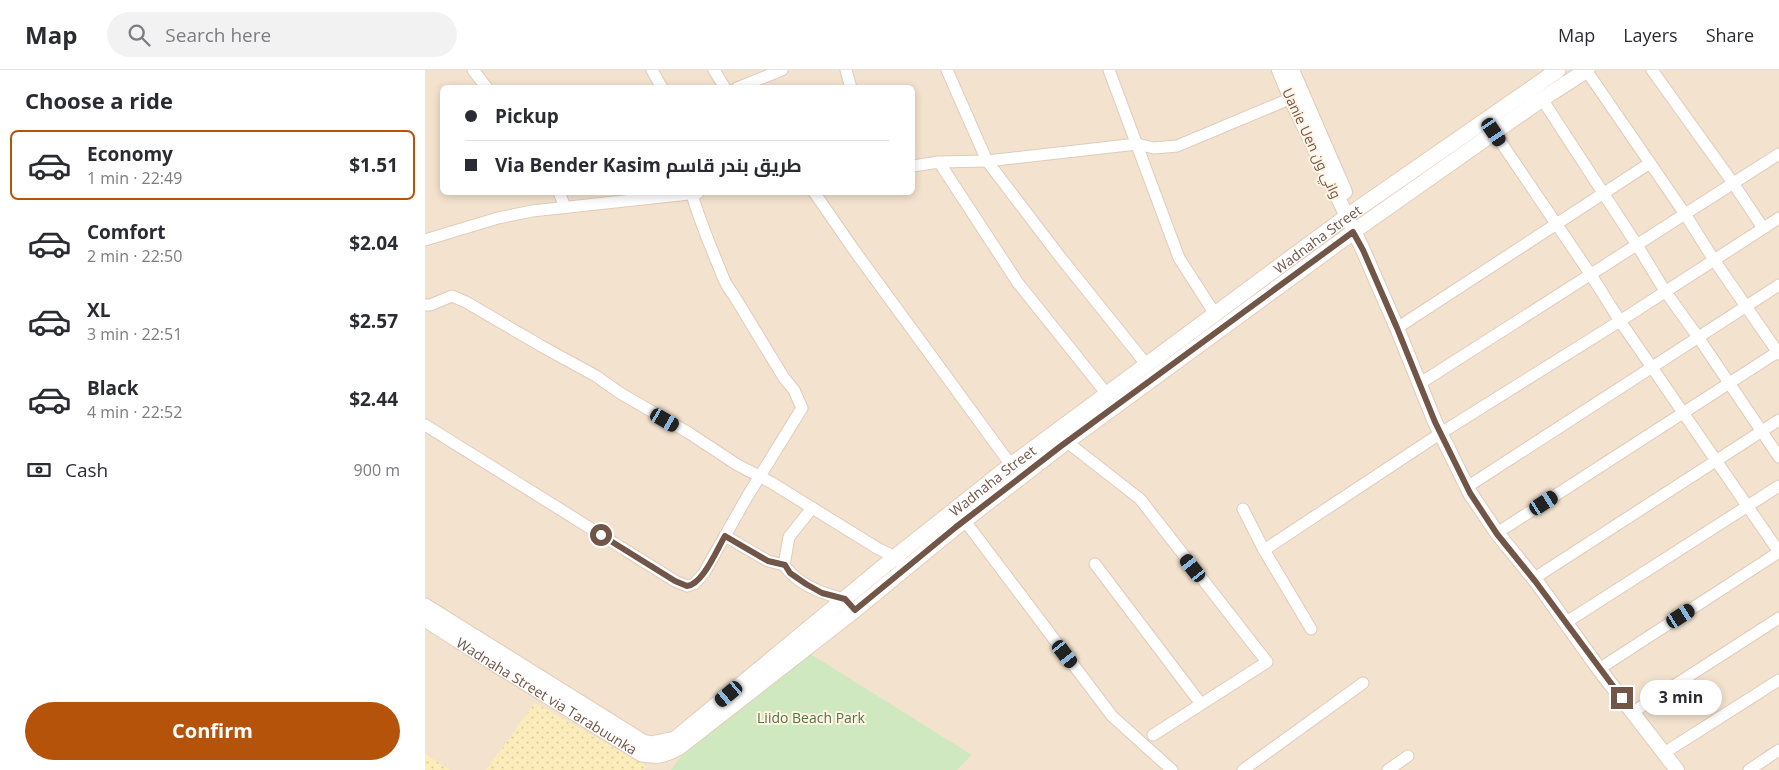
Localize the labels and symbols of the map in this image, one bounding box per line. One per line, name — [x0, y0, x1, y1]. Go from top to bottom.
street label: Uanie Uen واني ون — [1275, 85, 1346, 203]
car — [1479, 115, 1508, 149]
street label: Wadnaha Street — [1269, 200, 1365, 277]
car — [648, 406, 681, 434]
street label: Wadnaha Street — [945, 441, 1039, 520]
car — [1527, 489, 1560, 517]
route start — [590, 524, 612, 546]
car — [1177, 552, 1208, 584]
car — [1664, 602, 1697, 630]
street label: Wadnaha Street via Tarabuunka — [453, 632, 641, 758]
car — [1049, 638, 1080, 670]
car — [712, 679, 745, 709]
callout: 3 min — [1639, 680, 1722, 716]
route end — [1611, 687, 1633, 709]
park label: Liido Beach Park — [757, 708, 866, 727]

